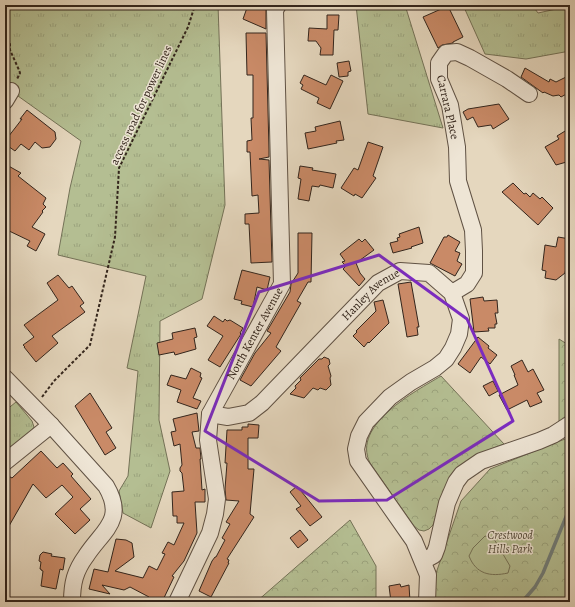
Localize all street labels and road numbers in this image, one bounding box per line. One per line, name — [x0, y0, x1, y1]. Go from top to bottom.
street label: access road for power lines — [106, 42, 176, 167]
street label: Carrara Place — [433, 73, 463, 141]
street label: Hanley Avenue — [338, 265, 402, 324]
street label: North Kenter Avenue — [223, 285, 287, 383]

